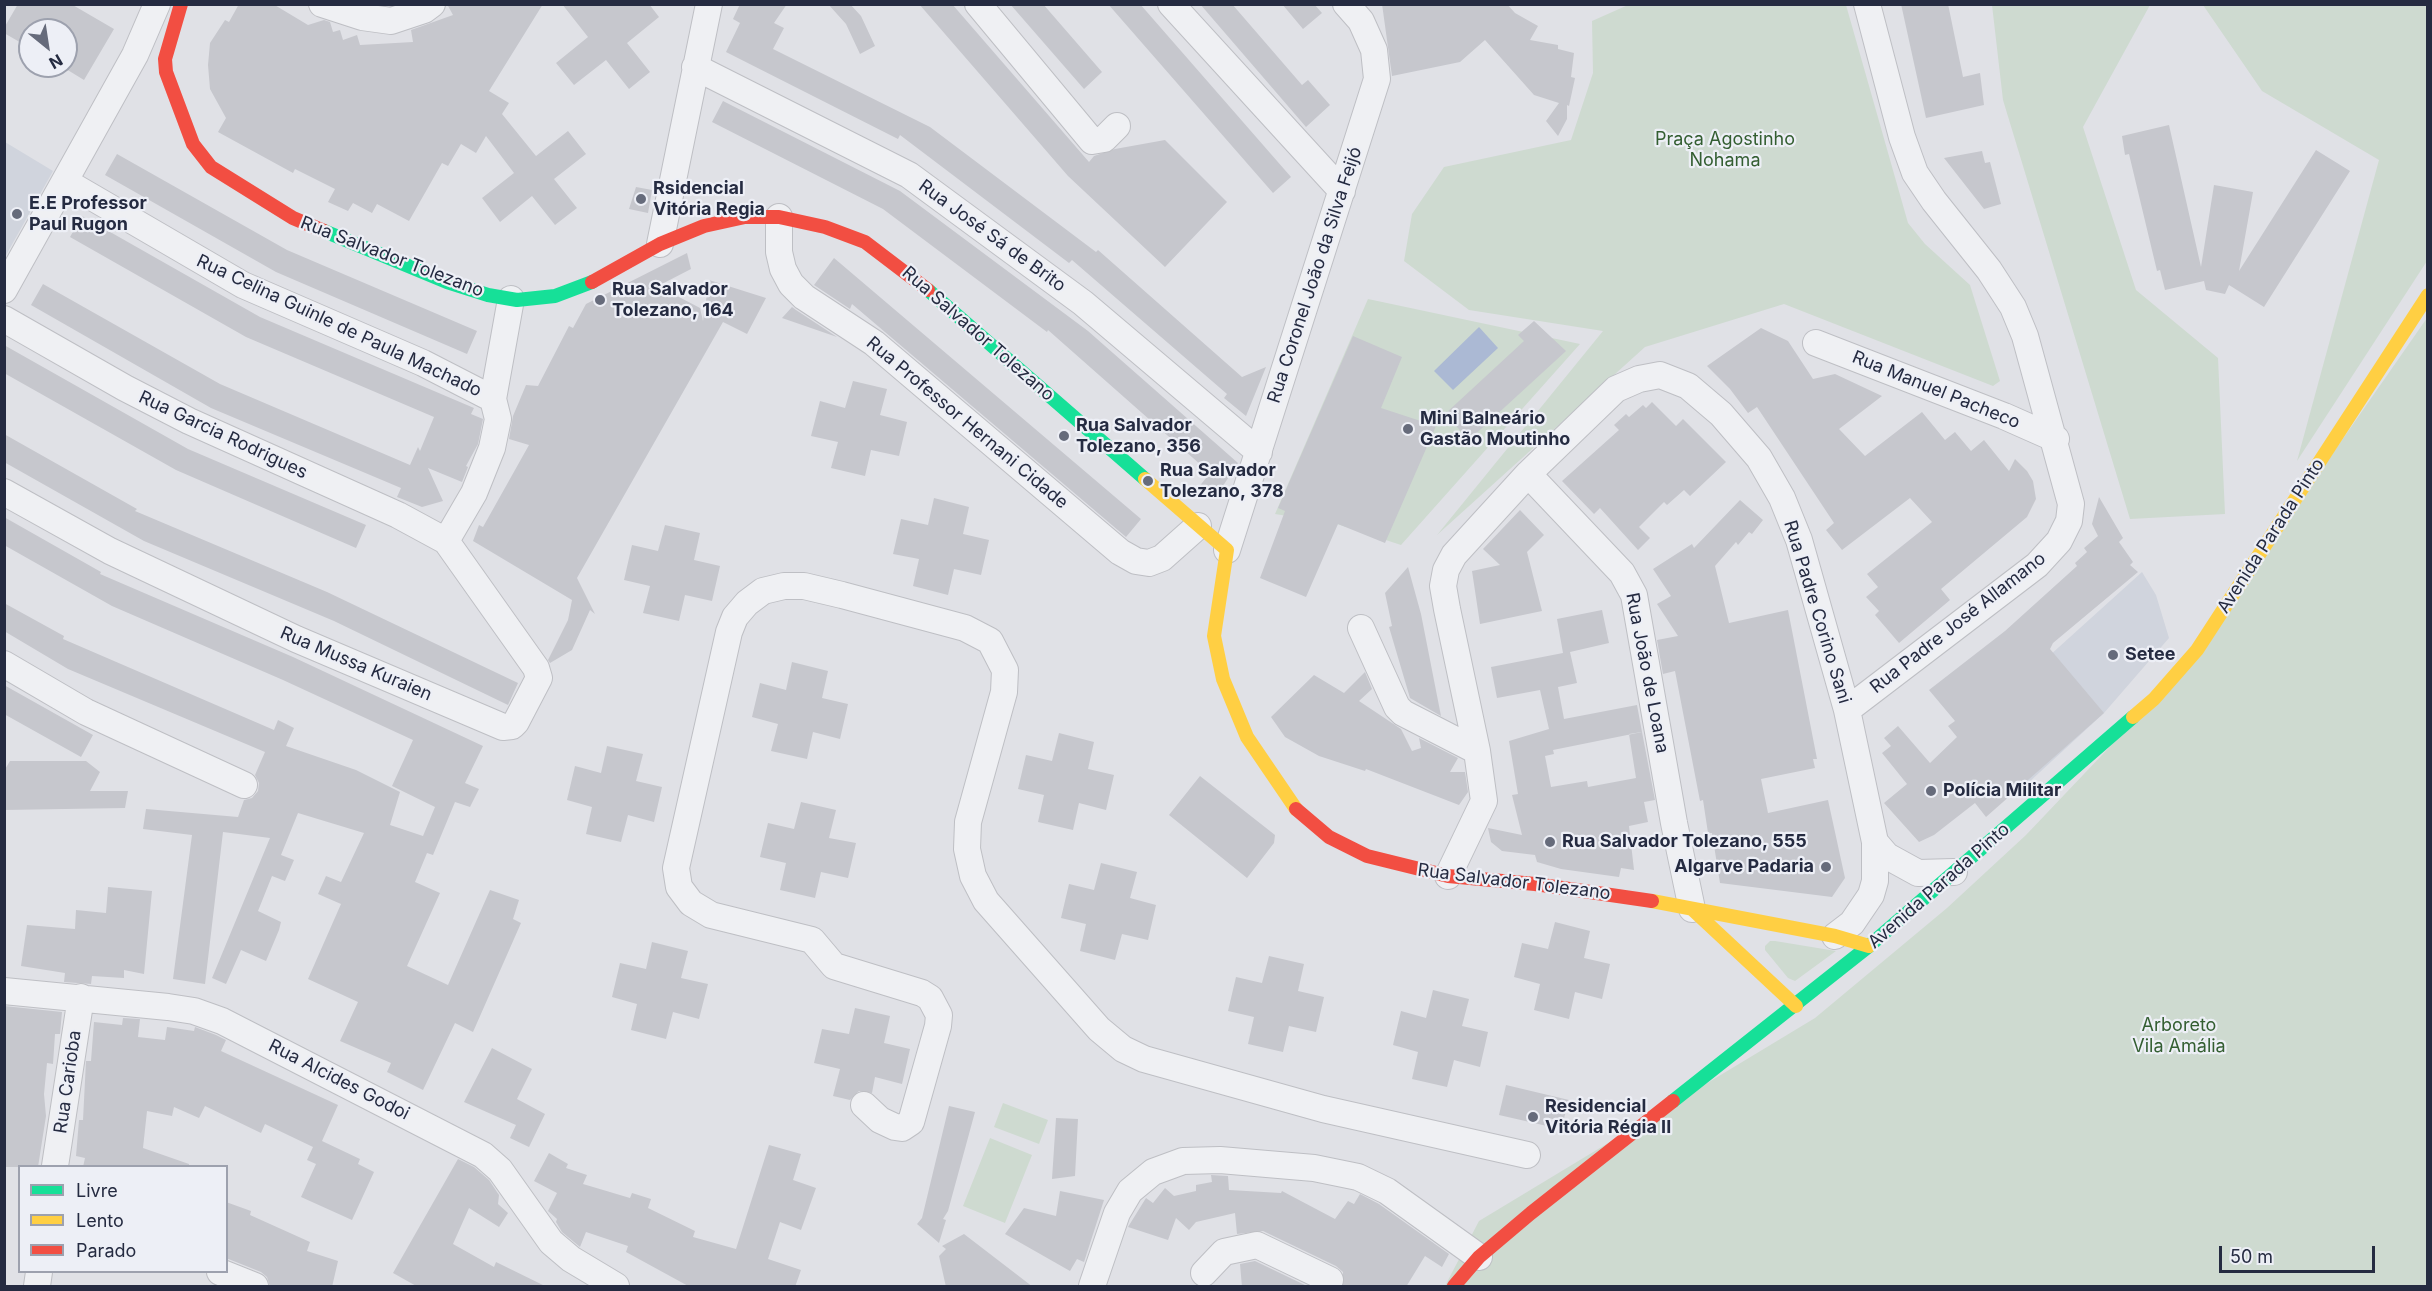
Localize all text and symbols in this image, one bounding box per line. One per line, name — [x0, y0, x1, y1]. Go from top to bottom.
north arrow — [18, 18, 78, 78]
text: N — [46, 50, 66, 74]
park label: Praça Agostinho Nohama — [1655, 129, 1795, 172]
street label: Rua Coronel João da Silva Feijó — [1263, 144, 1367, 406]
street label: Rua José Sá de Brito — [914, 175, 1070, 297]
place label: Rsidencial Vitória Regia — [653, 178, 765, 220]
marker: Rsidencial Vitória Regia — [634, 192, 648, 206]
place label: E.E Professor Paul Rugon — [29, 193, 147, 236]
marker: E.E Professor Paul Rugon — [10, 207, 24, 221]
street label: Rua Salvador Tolezano — [297, 212, 487, 302]
street label: Rua Celina Guinle de Paula Machado — [193, 250, 485, 402]
street label: Rua Salvador Tolezano — [898, 262, 1058, 406]
place label: Rua Salvador Tolezano, 164 — [612, 279, 734, 322]
marker: Rua Salvador Tolezano, 164 — [593, 293, 607, 307]
street label: Rua Professor Hernani Cidade — [862, 332, 1072, 514]
street label: Rua Manuel Pacheco — [1849, 346, 2023, 434]
street label: Rua Garcia Rodrigues — [135, 386, 311, 484]
place label: Mini Balneário Gastão Moutinho — [1420, 408, 1570, 450]
place label: Rua Salvador Tolezano, 356 — [1076, 415, 1201, 458]
marker: Mini Balneário Gastão Moutinho — [1401, 422, 1415, 436]
marker: Rua Salvador Tolezano, 356 — [1057, 429, 1071, 443]
street label: Avenida Parada Pinto — [2213, 455, 2329, 617]
place label: Rua Salvador Tolezano, 378 — [1160, 460, 1284, 502]
marker: Rua Salvador Tolezano, 378 — [1141, 474, 1155, 488]
street label: Rua Padre Corino Sani — [1779, 518, 1855, 706]
street label: Rua Padre José Allamano — [1866, 548, 2050, 698]
street label: Rua João de Loana — [1621, 591, 1673, 755]
street label: Rua Mussa Kuraien — [277, 622, 435, 706]
place label: Setee — [2125, 644, 2175, 666]
marker: Setee — [2106, 648, 2120, 662]
place label: Polícia Militar — [1943, 780, 2061, 802]
marker: Polícia Militar — [1924, 784, 1938, 798]
street label: Avenida Parada Pinto — [1864, 819, 2014, 953]
place label: Rua Salvador Tolezano, 555 — [1562, 831, 1807, 853]
marker: Rua Salvador Tolezano, 555 — [1543, 835, 1557, 849]
place label: Algarve Padaria — [1674, 856, 1814, 878]
street label: Rua Salvador Tolezano — [1416, 859, 1612, 905]
marker: Algarve Padaria — [1819, 860, 1833, 874]
park label: Arboreto Vila Amália — [2132, 1015, 2226, 1058]
street label: Rua Carioba — [50, 1029, 86, 1135]
street label: Rua Alcides Godoi — [265, 1035, 413, 1125]
place label: Residencial Vitória Régia II — [1545, 1096, 1671, 1138]
marker: Residencial Vitória Régia II — [1526, 1110, 1540, 1124]
legend — [18, 1165, 228, 1273]
text: Livre — [76, 1180, 118, 1201]
text: Lento — [76, 1210, 124, 1231]
scale bar — [2222, 1234, 2378, 1272]
text: Parado — [76, 1240, 136, 1261]
text: 50 m — [2230, 1246, 2273, 1267]

